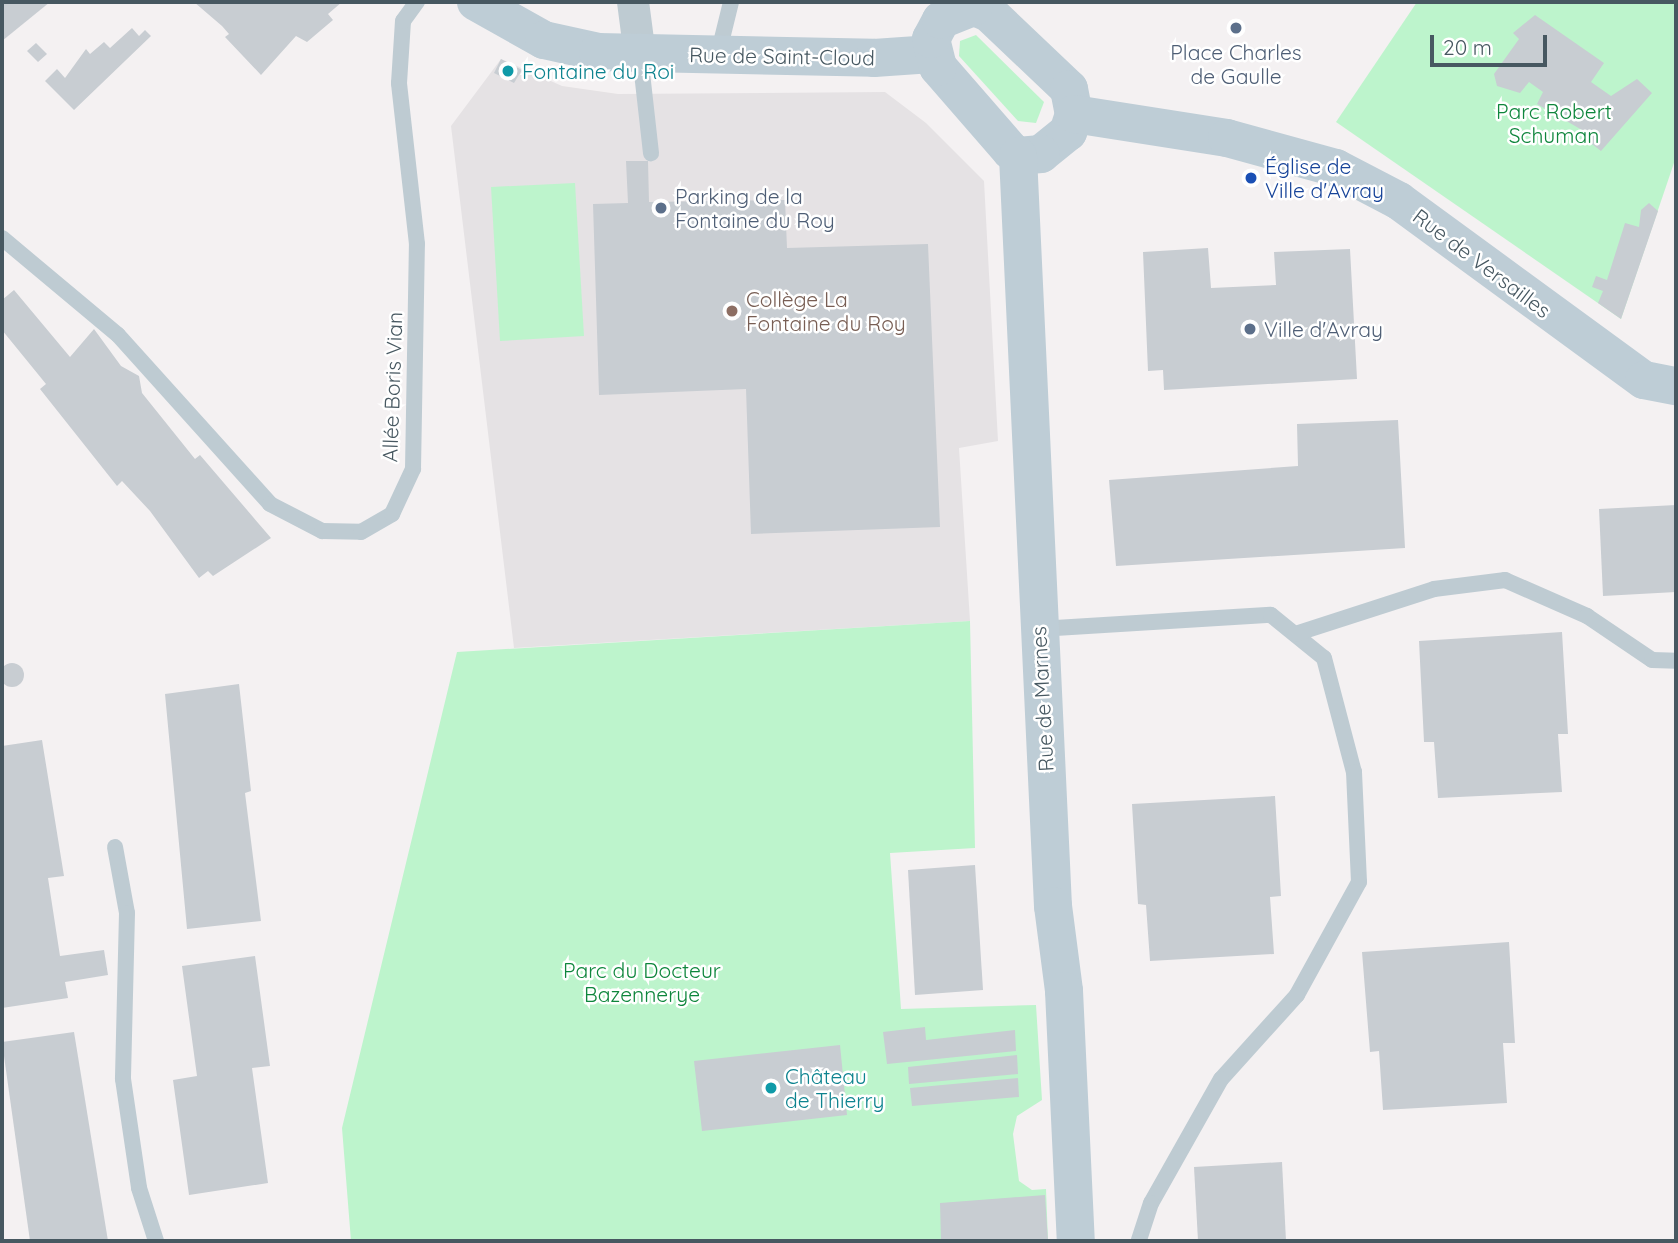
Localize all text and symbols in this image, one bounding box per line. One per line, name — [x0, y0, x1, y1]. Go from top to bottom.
marker: Place Charles de Gaulle — [1228, 20, 1244, 36]
scale bar — [1433, 21, 1550, 65]
text: 20 m — [1443, 34, 1492, 60]
place label: Place Charles de Gaulle — [1170, 39, 1302, 89]
street label: Rue de Saint-Cloud — [689, 42, 875, 70]
place label: Fontaine du Roi — [522, 58, 674, 84]
marker: Fontaine du Roi — [500, 63, 516, 79]
park label: Parc Robert Schuman — [1496, 98, 1612, 148]
place label: Église de Ville d'Avray — [1265, 153, 1384, 203]
marker: Église de Ville d'Avray — [1243, 170, 1259, 186]
place label: Parking de la Fontaine du Roy — [675, 183, 835, 233]
marker: Parking de la Fontaine du Roy — [653, 200, 669, 216]
street label: Rue de Versailles — [1408, 203, 1556, 323]
place label: Collège La Fontaine du Roy — [746, 286, 906, 336]
marker: Collège La Fontaine du Roy — [724, 303, 740, 319]
street label: Allée Boris Vian — [377, 311, 407, 463]
place label: Ville d'Avray — [1264, 316, 1383, 342]
marker: Ville d'Avray — [1242, 321, 1258, 337]
street label: Rue de Marnes — [1026, 626, 1058, 772]
park label: Parc du Docteur Bazennerye — [563, 957, 721, 1007]
place label: Château de Thierry — [785, 1063, 884, 1113]
marker: Château de Thierry — [763, 1080, 779, 1096]

